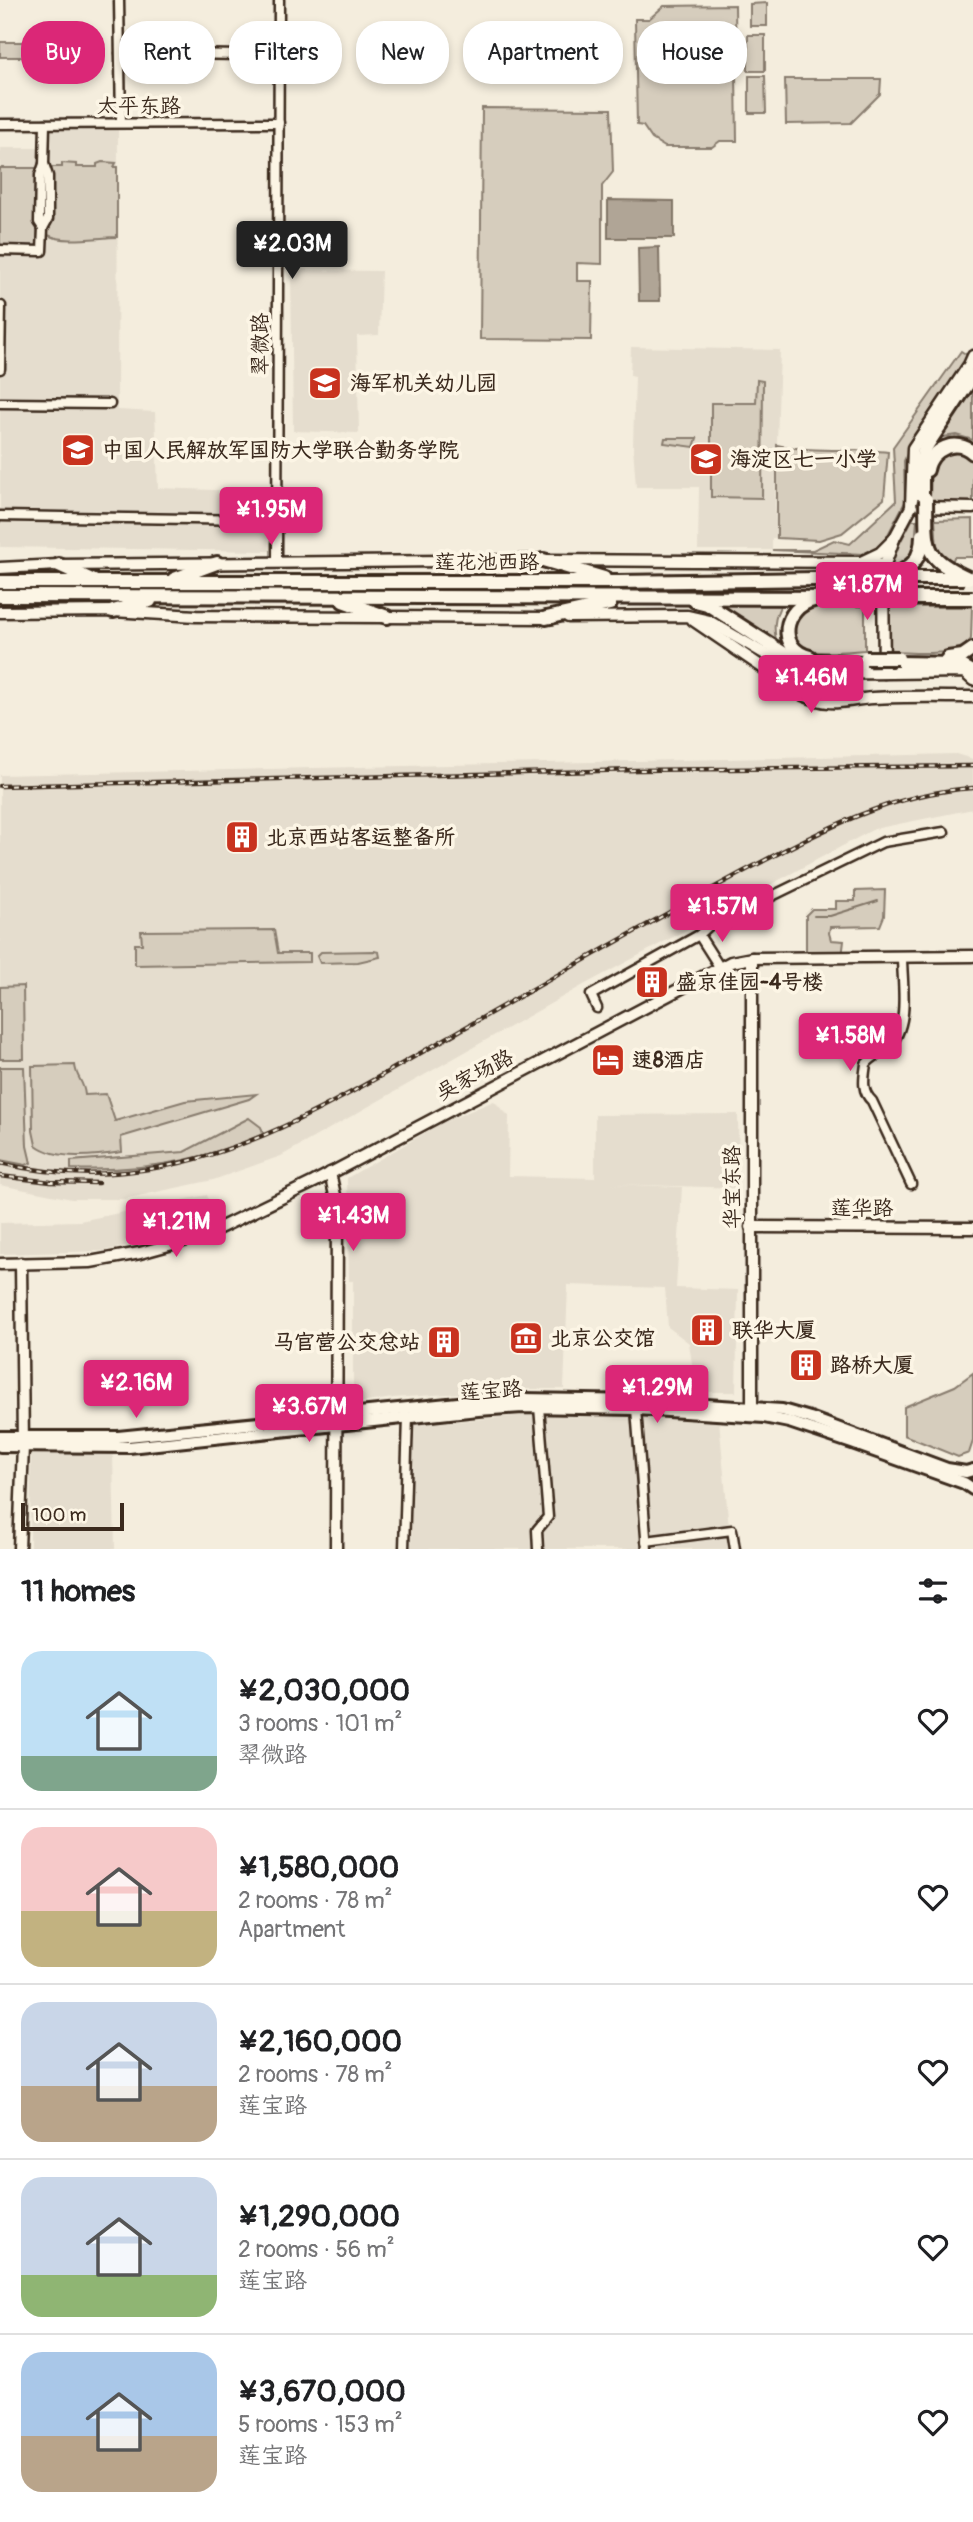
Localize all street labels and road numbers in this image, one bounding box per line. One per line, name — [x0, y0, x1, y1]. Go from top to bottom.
street label: 太平东路 — [97, 93, 181, 120]
street label: 翠微路 — [247, 313, 274, 376]
street label: 莲花池西路 — [435, 549, 540, 576]
street label: 吴家场路 — [432, 1043, 518, 1107]
street label: 华宝东路 — [719, 1145, 746, 1229]
street label: 莲华路 — [831, 1195, 894, 1222]
street label: 莲宝路 — [459, 1375, 523, 1407]

